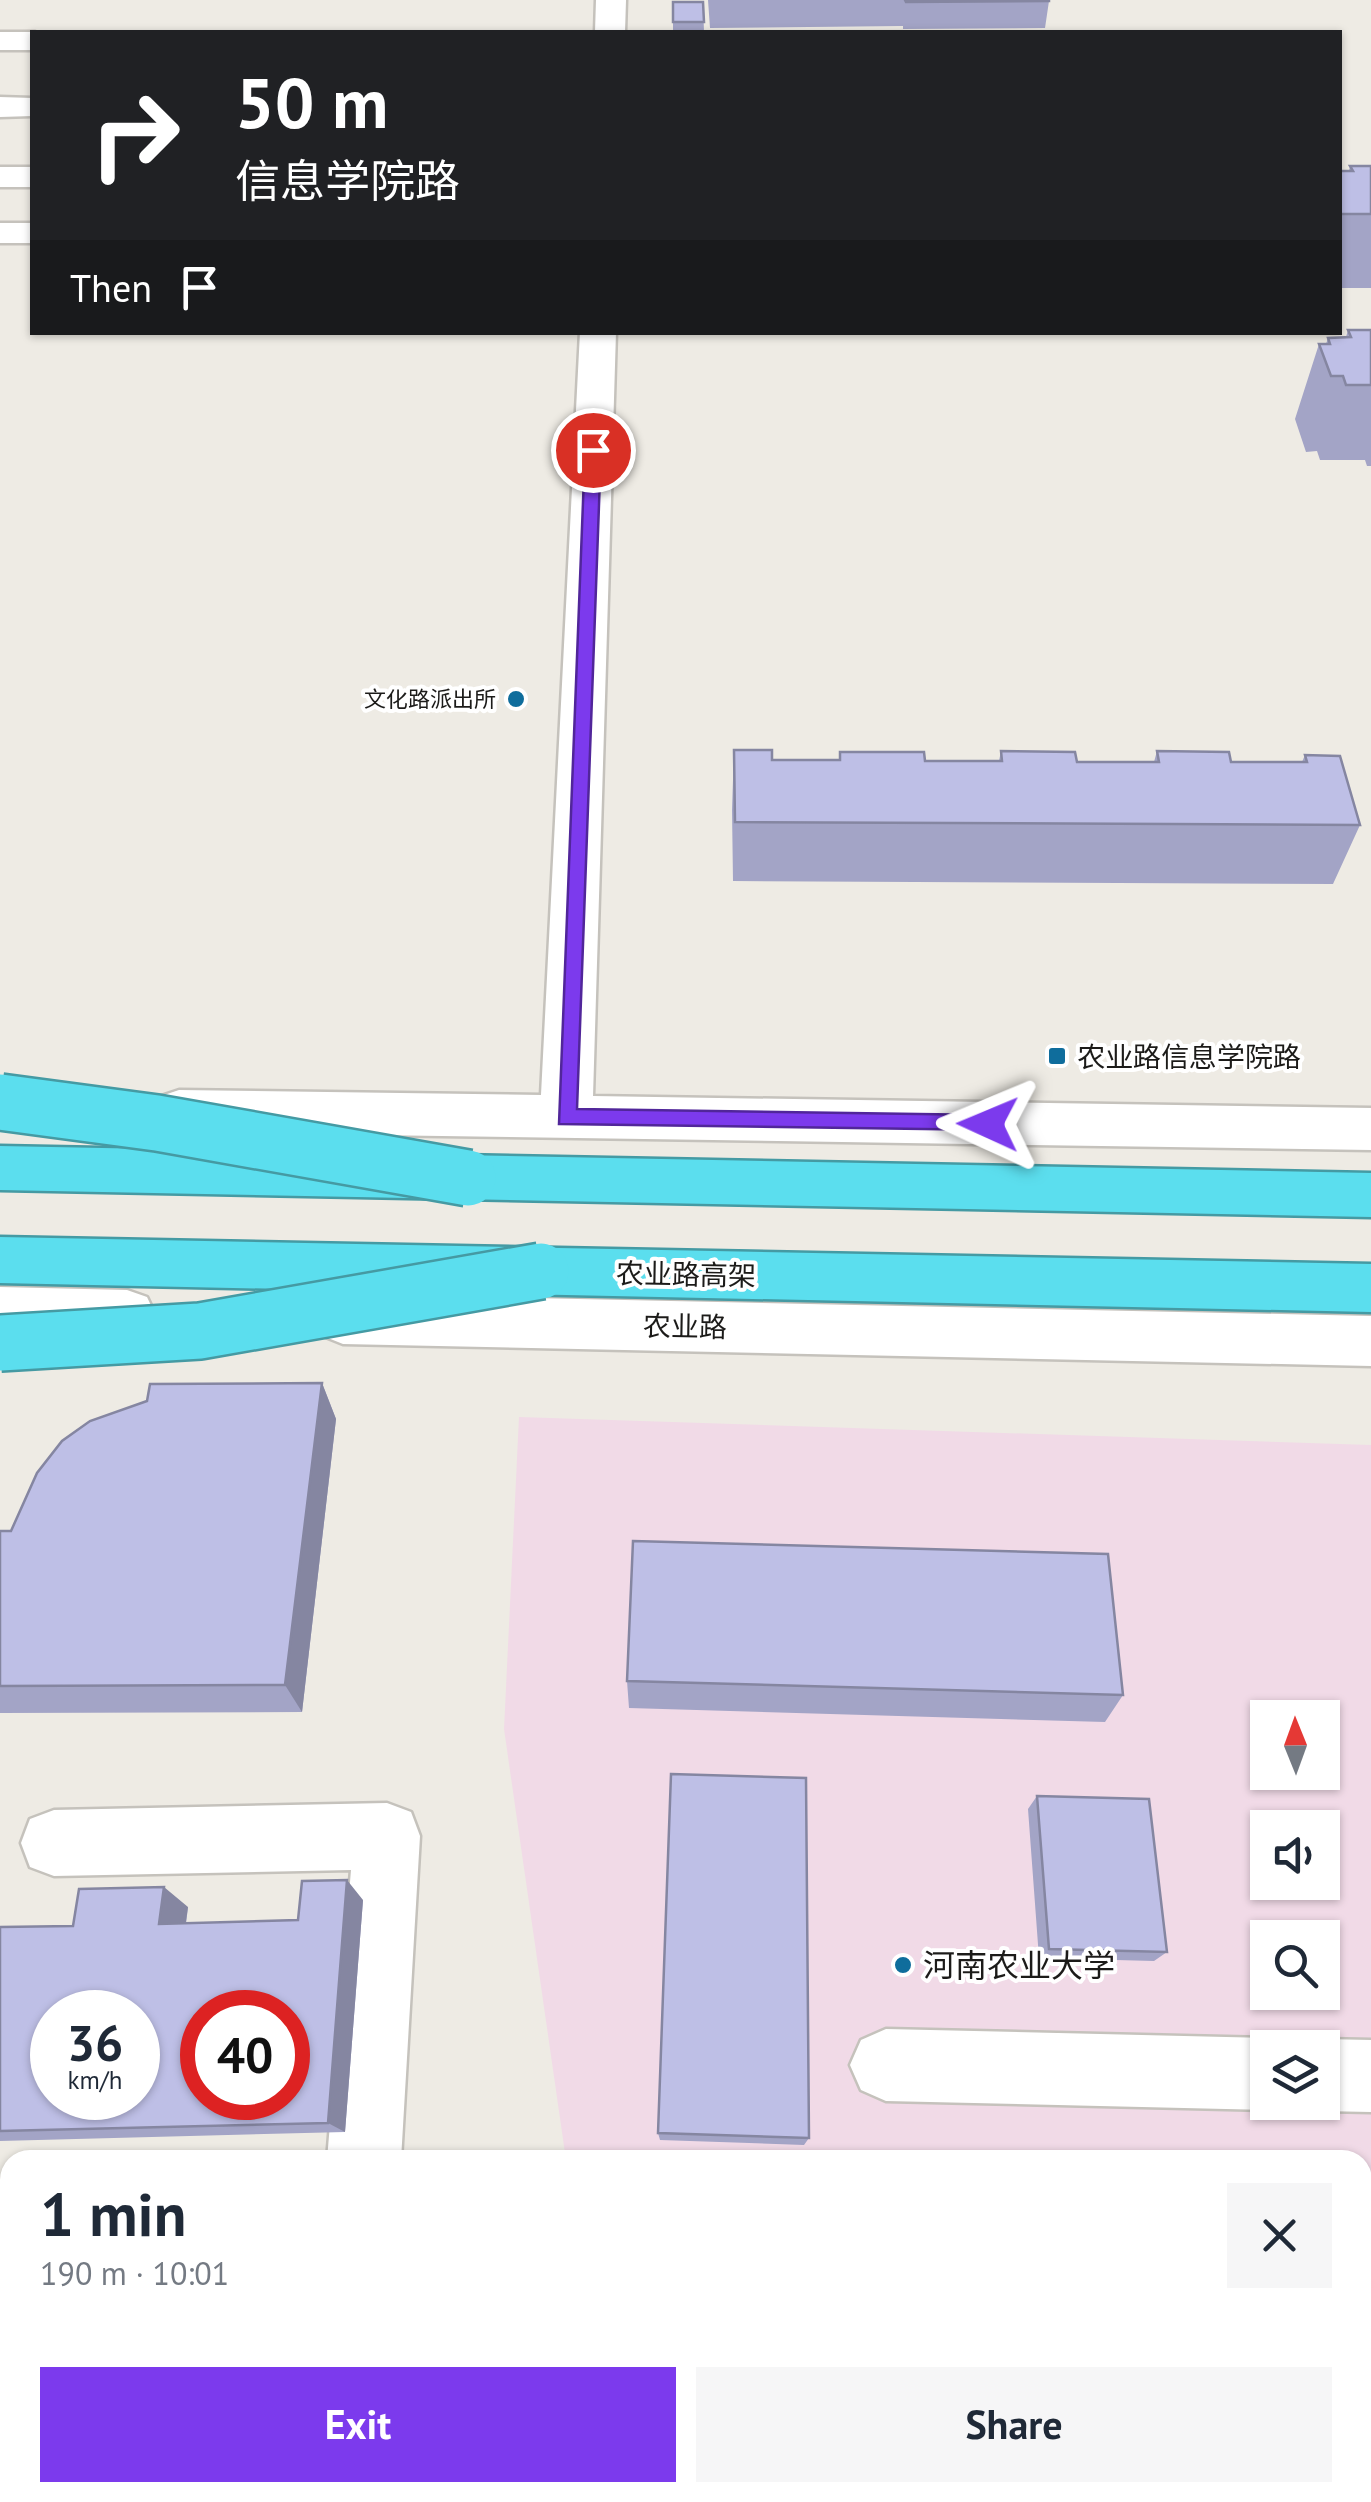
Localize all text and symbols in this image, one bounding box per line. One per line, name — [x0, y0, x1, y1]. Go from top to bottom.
text: 50 m — [235, 57, 388, 147]
icon: right — [70, 70, 200, 200]
text: 信息学院路 — [235, 151, 460, 209]
icon: arrive — [172, 260, 227, 315]
text: Then — [70, 263, 152, 312]
pin — [551, 408, 636, 493]
icon: arrive — [566, 423, 621, 478]
place label: 文化路派出所 — [364, 685, 496, 713]
marker: 文化路派出所 — [505, 688, 527, 710]
place label: 农业路信息学院路 — [1077, 1038, 1301, 1075]
marker: 农业路信息学院路 — [1046, 1045, 1068, 1067]
position arrow — [936, 1072, 1040, 1176]
street label: 农业路高架 — [616, 1254, 756, 1294]
street label: 农业路 — [643, 1307, 727, 1345]
north arrow — [1250, 1700, 1340, 1790]
map controls — [1250, 1700, 1340, 2120]
button: sound — [1250, 1810, 1340, 1900]
button: search — [1250, 1920, 1340, 2010]
place label: 河南农业大学 — [923, 1944, 1115, 1986]
marker: 河南农业大学 — [892, 1954, 914, 1976]
speed limit sign: 40 — [180, 1990, 310, 2120]
text: 36 — [67, 2010, 123, 2075]
button: layers — [1250, 2030, 1340, 2120]
text: km/h — [68, 2064, 122, 2096]
text: 1 min — [40, 2175, 186, 2253]
button: close — [1227, 2183, 1332, 2288]
text: 190 m · 10:01 — [40, 2252, 229, 2294]
button: Exit — [40, 2367, 676, 2482]
button: Share — [696, 2367, 1332, 2482]

